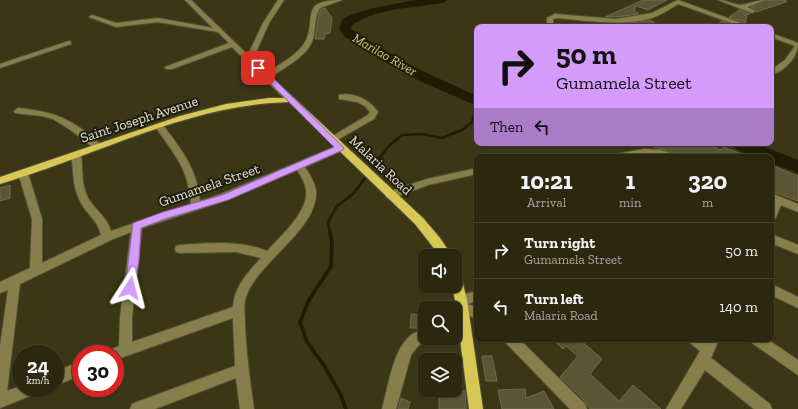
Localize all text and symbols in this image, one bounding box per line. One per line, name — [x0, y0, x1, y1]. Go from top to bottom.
water label: Marilao River — [350, 30, 420, 79]
text: 50 m — [556, 38, 617, 71]
icon: right — [490, 40, 542, 92]
pin — [241, 51, 275, 85]
icon: arrive — [247, 57, 269, 79]
text: Gumamela Street — [556, 72, 692, 94]
street label: Saint Joseph Avenue — [78, 92, 201, 147]
icon: left — [531, 116, 553, 138]
text: Then — [490, 118, 523, 136]
street label: Malaria Road — [346, 132, 416, 199]
street label: Gumamela Street — [156, 160, 263, 211]
text: 10:21 — [521, 166, 573, 195]
text: 1 — [625, 166, 635, 195]
text: 320 — [688, 166, 727, 195]
text: Arrival — [527, 195, 566, 210]
text: min — [619, 195, 641, 210]
text: m — [702, 195, 713, 210]
text: Turn right — [524, 234, 595, 252]
icon: right — [490, 240, 512, 262]
text: 50 m — [725, 242, 758, 260]
map controls — [418, 249, 462, 397]
button: sound — [418, 249, 462, 293]
text: Gumamela Street — [524, 252, 622, 267]
position arrow — [109, 267, 151, 309]
text: Turn left — [524, 290, 584, 308]
icon: left — [490, 296, 512, 318]
text: 140 m — [719, 298, 758, 316]
button: search — [418, 301, 462, 345]
text: Malaria Road — [524, 308, 598, 323]
speed limit sign: 30 — [72, 345, 124, 397]
button: layers — [418, 353, 462, 397]
text: 24 — [27, 354, 49, 378]
text: km/h — [27, 375, 49, 387]

